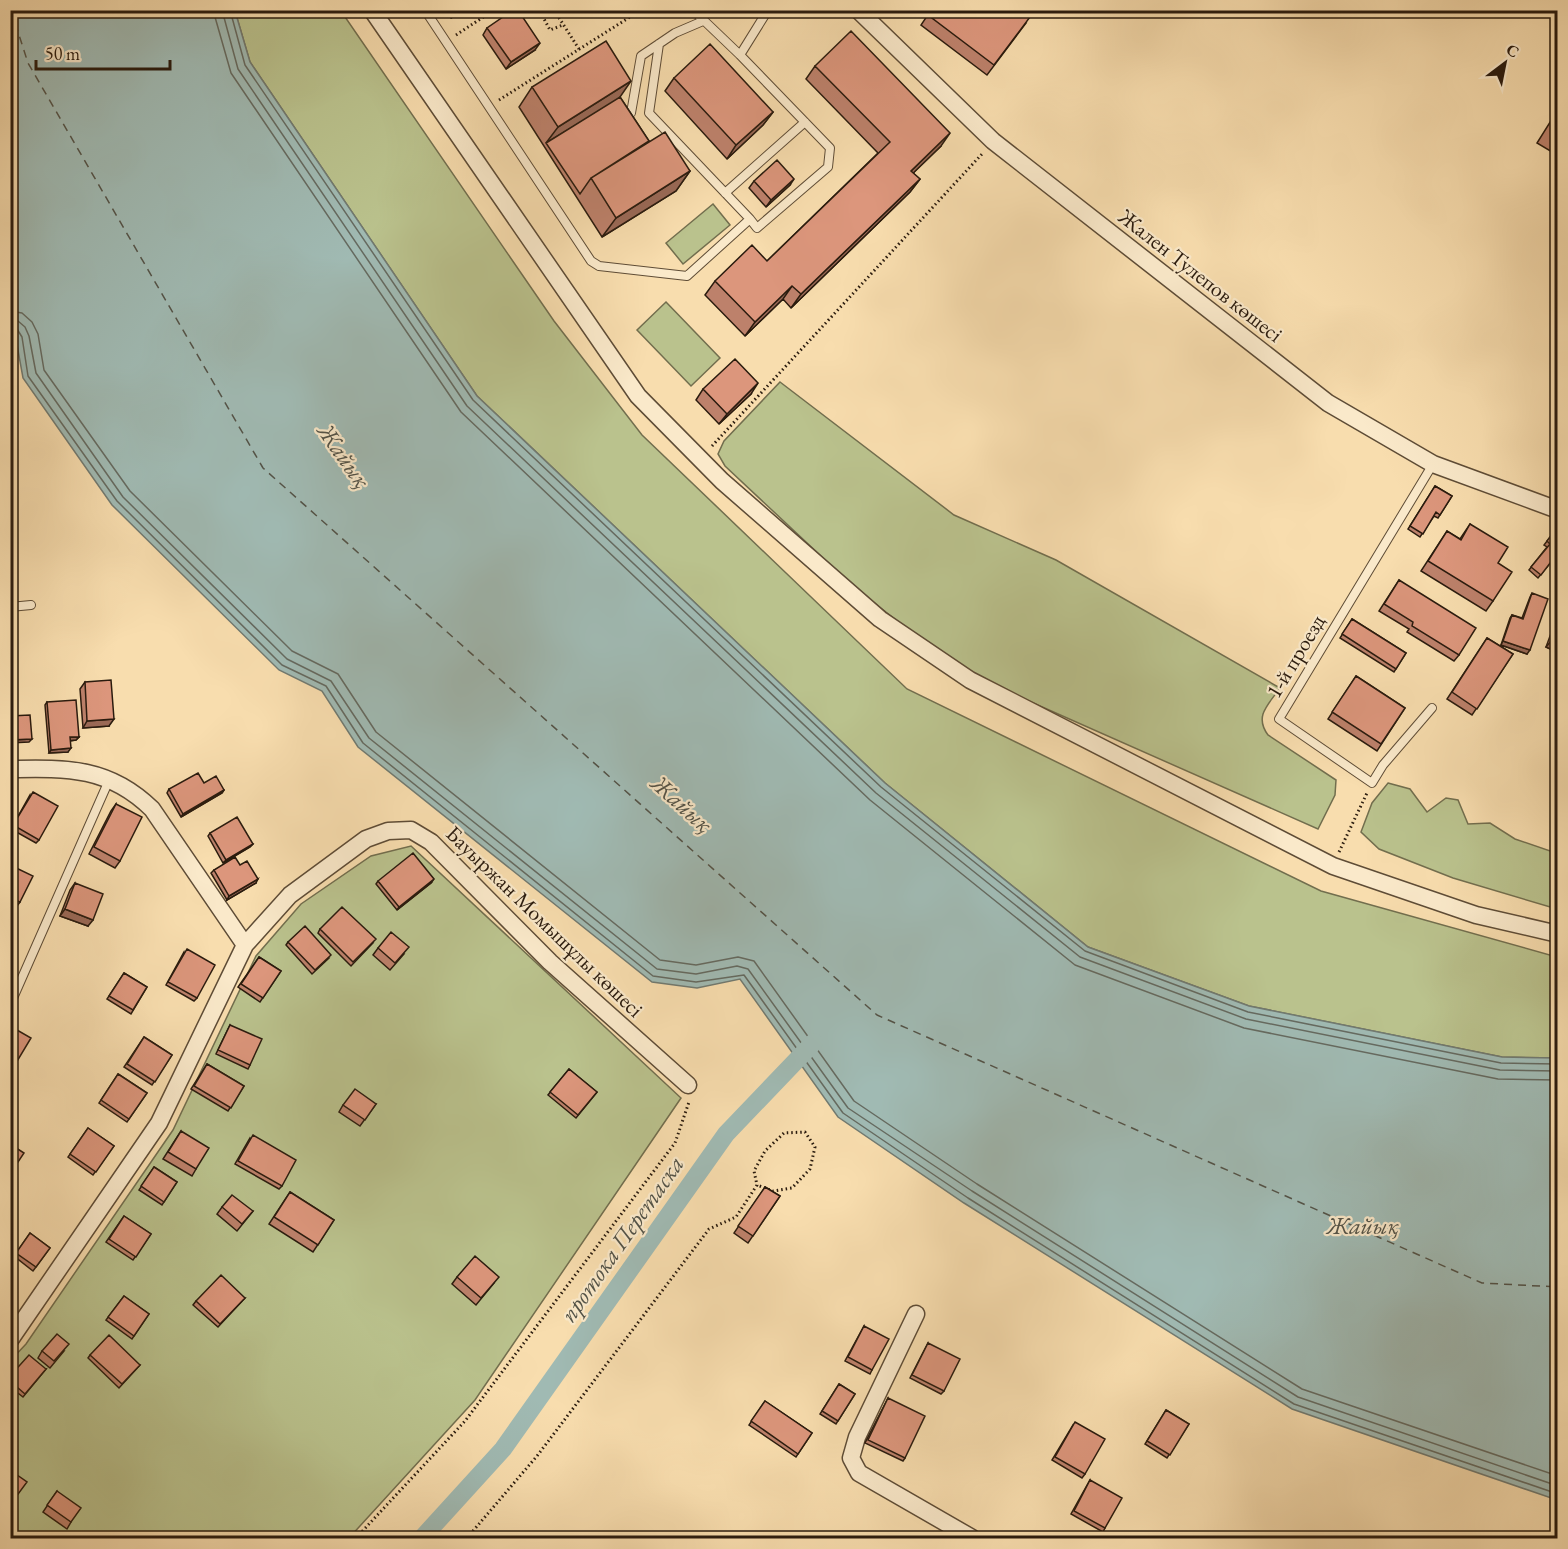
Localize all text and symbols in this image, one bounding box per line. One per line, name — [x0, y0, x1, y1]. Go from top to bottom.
scale bar — [36, 33, 170, 71]
north arrow — [1475, 33, 1535, 93]
text: С — [1502, 39, 1523, 63]
text: 50 m — [45, 42, 80, 65]
street label: Жален Тулепов көшесі — [1112, 202, 1289, 349]
water label: Жайық — [310, 416, 378, 494]
street label: 1-й проезд — [1259, 609, 1332, 703]
water label: Жайық — [644, 767, 720, 839]
street label: Бауыржан Момышұлы көшесі — [440, 819, 650, 1023]
water label: протока Перетаска — [553, 1150, 690, 1328]
water label: Жайық — [1325, 1210, 1399, 1241]

